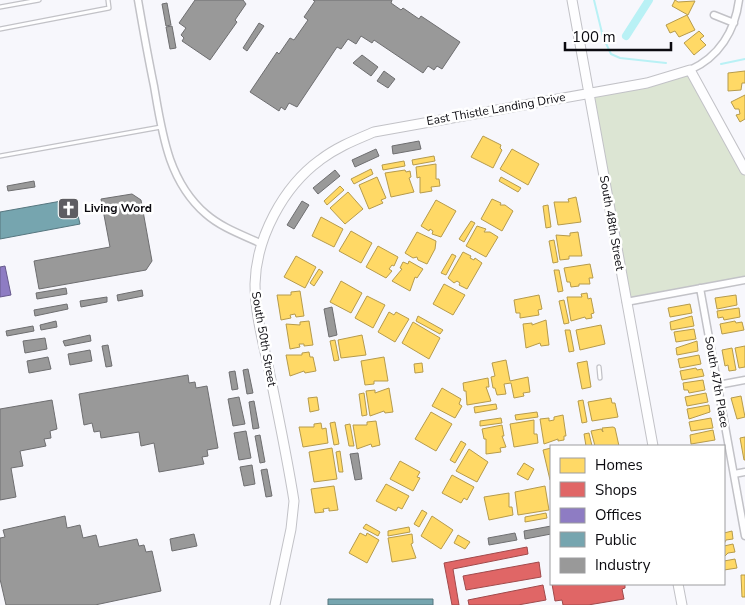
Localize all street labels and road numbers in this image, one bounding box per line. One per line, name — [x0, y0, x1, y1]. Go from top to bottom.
street label: East Thistle Landing Drive — [425, 89, 567, 129]
street label: South 48th Street — [596, 174, 628, 273]
street label: South 50th Street — [248, 290, 280, 389]
street label: South 47th Place — [701, 335, 733, 429]

